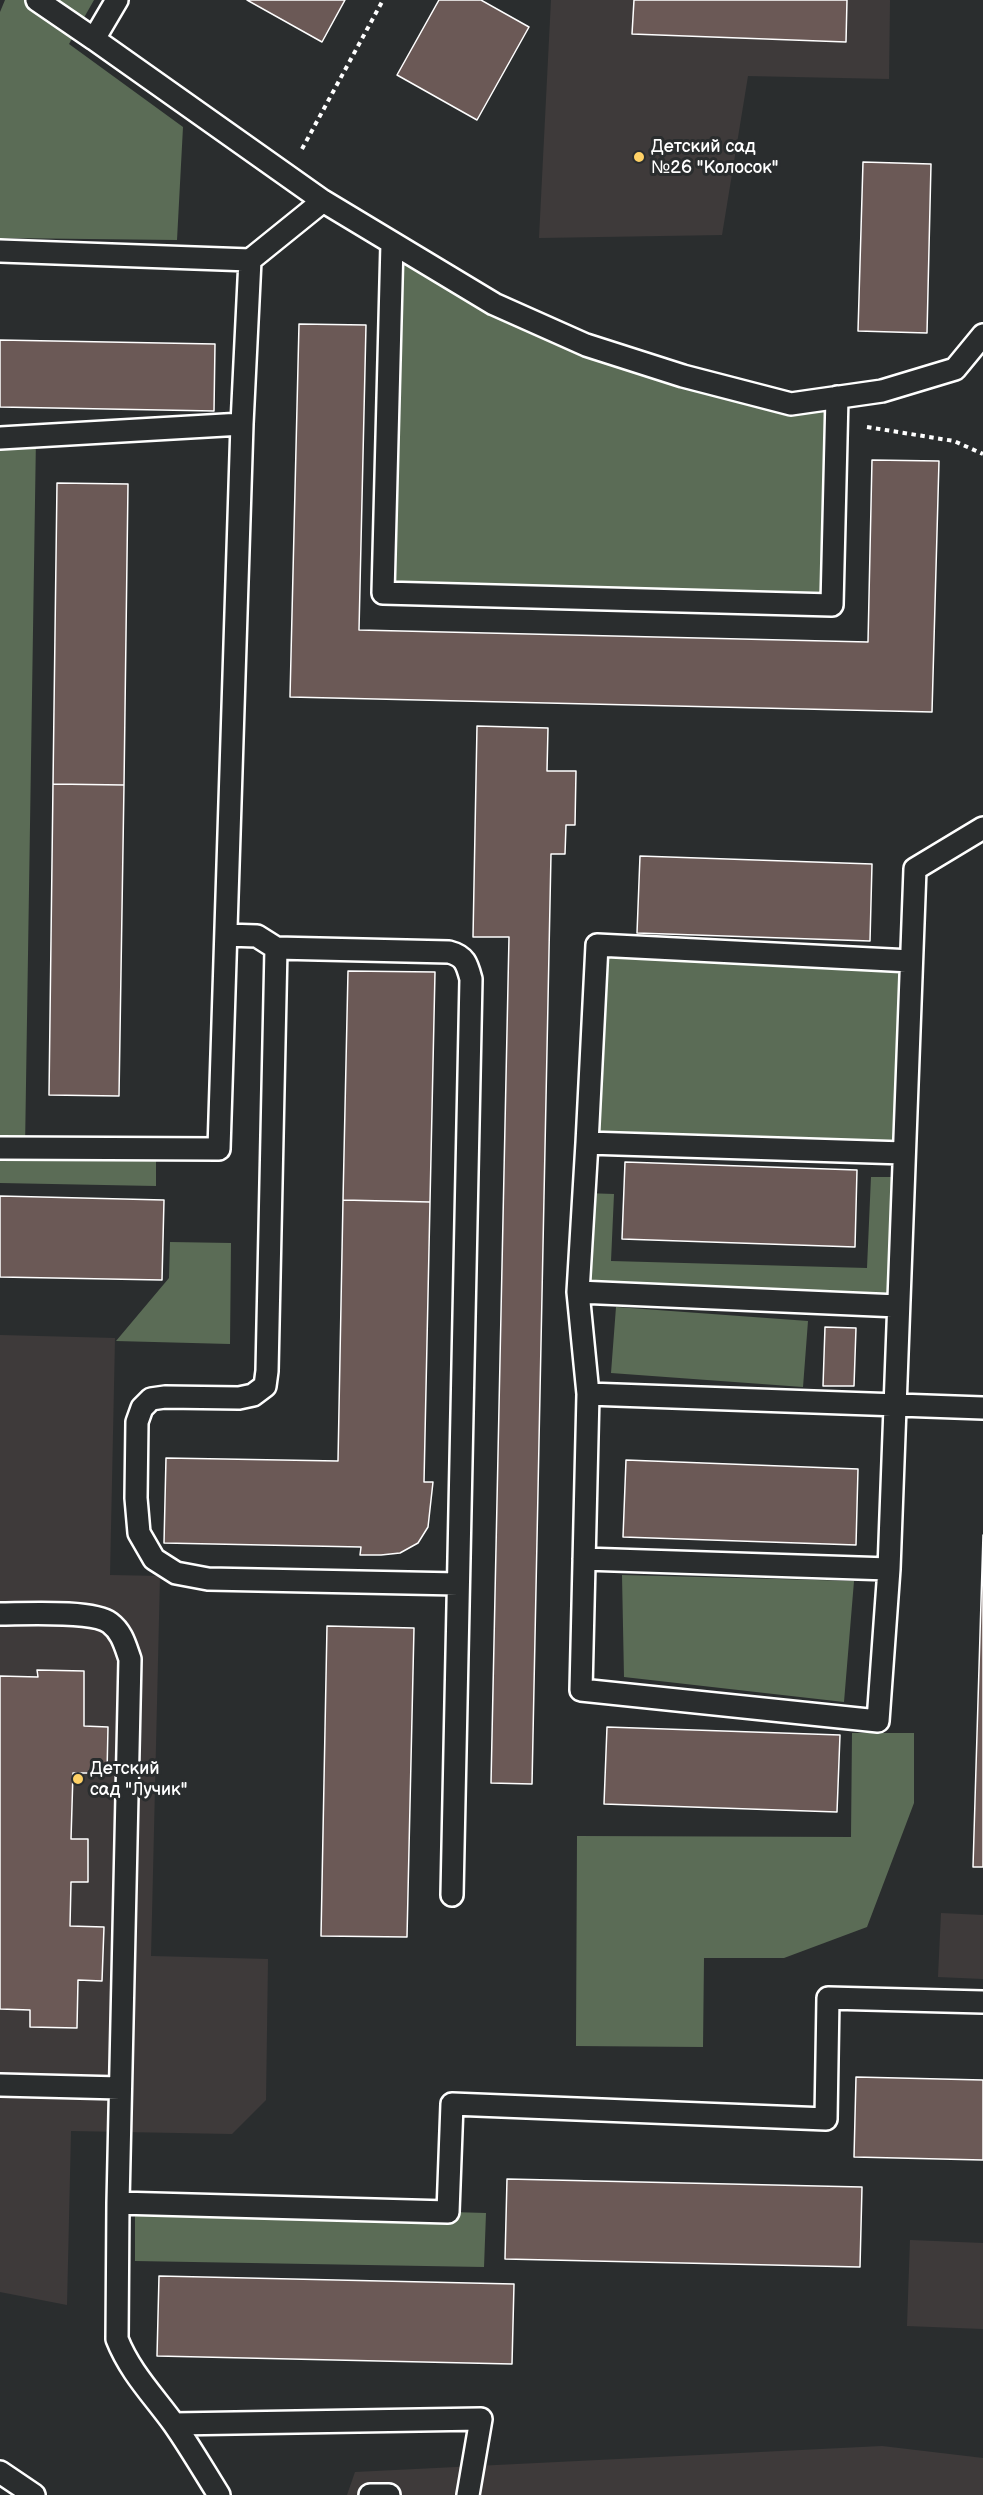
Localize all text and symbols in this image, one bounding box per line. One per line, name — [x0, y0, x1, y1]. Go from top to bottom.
place label: Детский сад №26 "Колосок" — [651, 136, 778, 178]
marker: Детский сад №26 "Колосок" — [632, 150, 646, 164]
place label: Детский сад "Лучик" — [90, 1758, 187, 1800]
marker: Детский сад "Лучик" — [71, 1772, 85, 1786]

